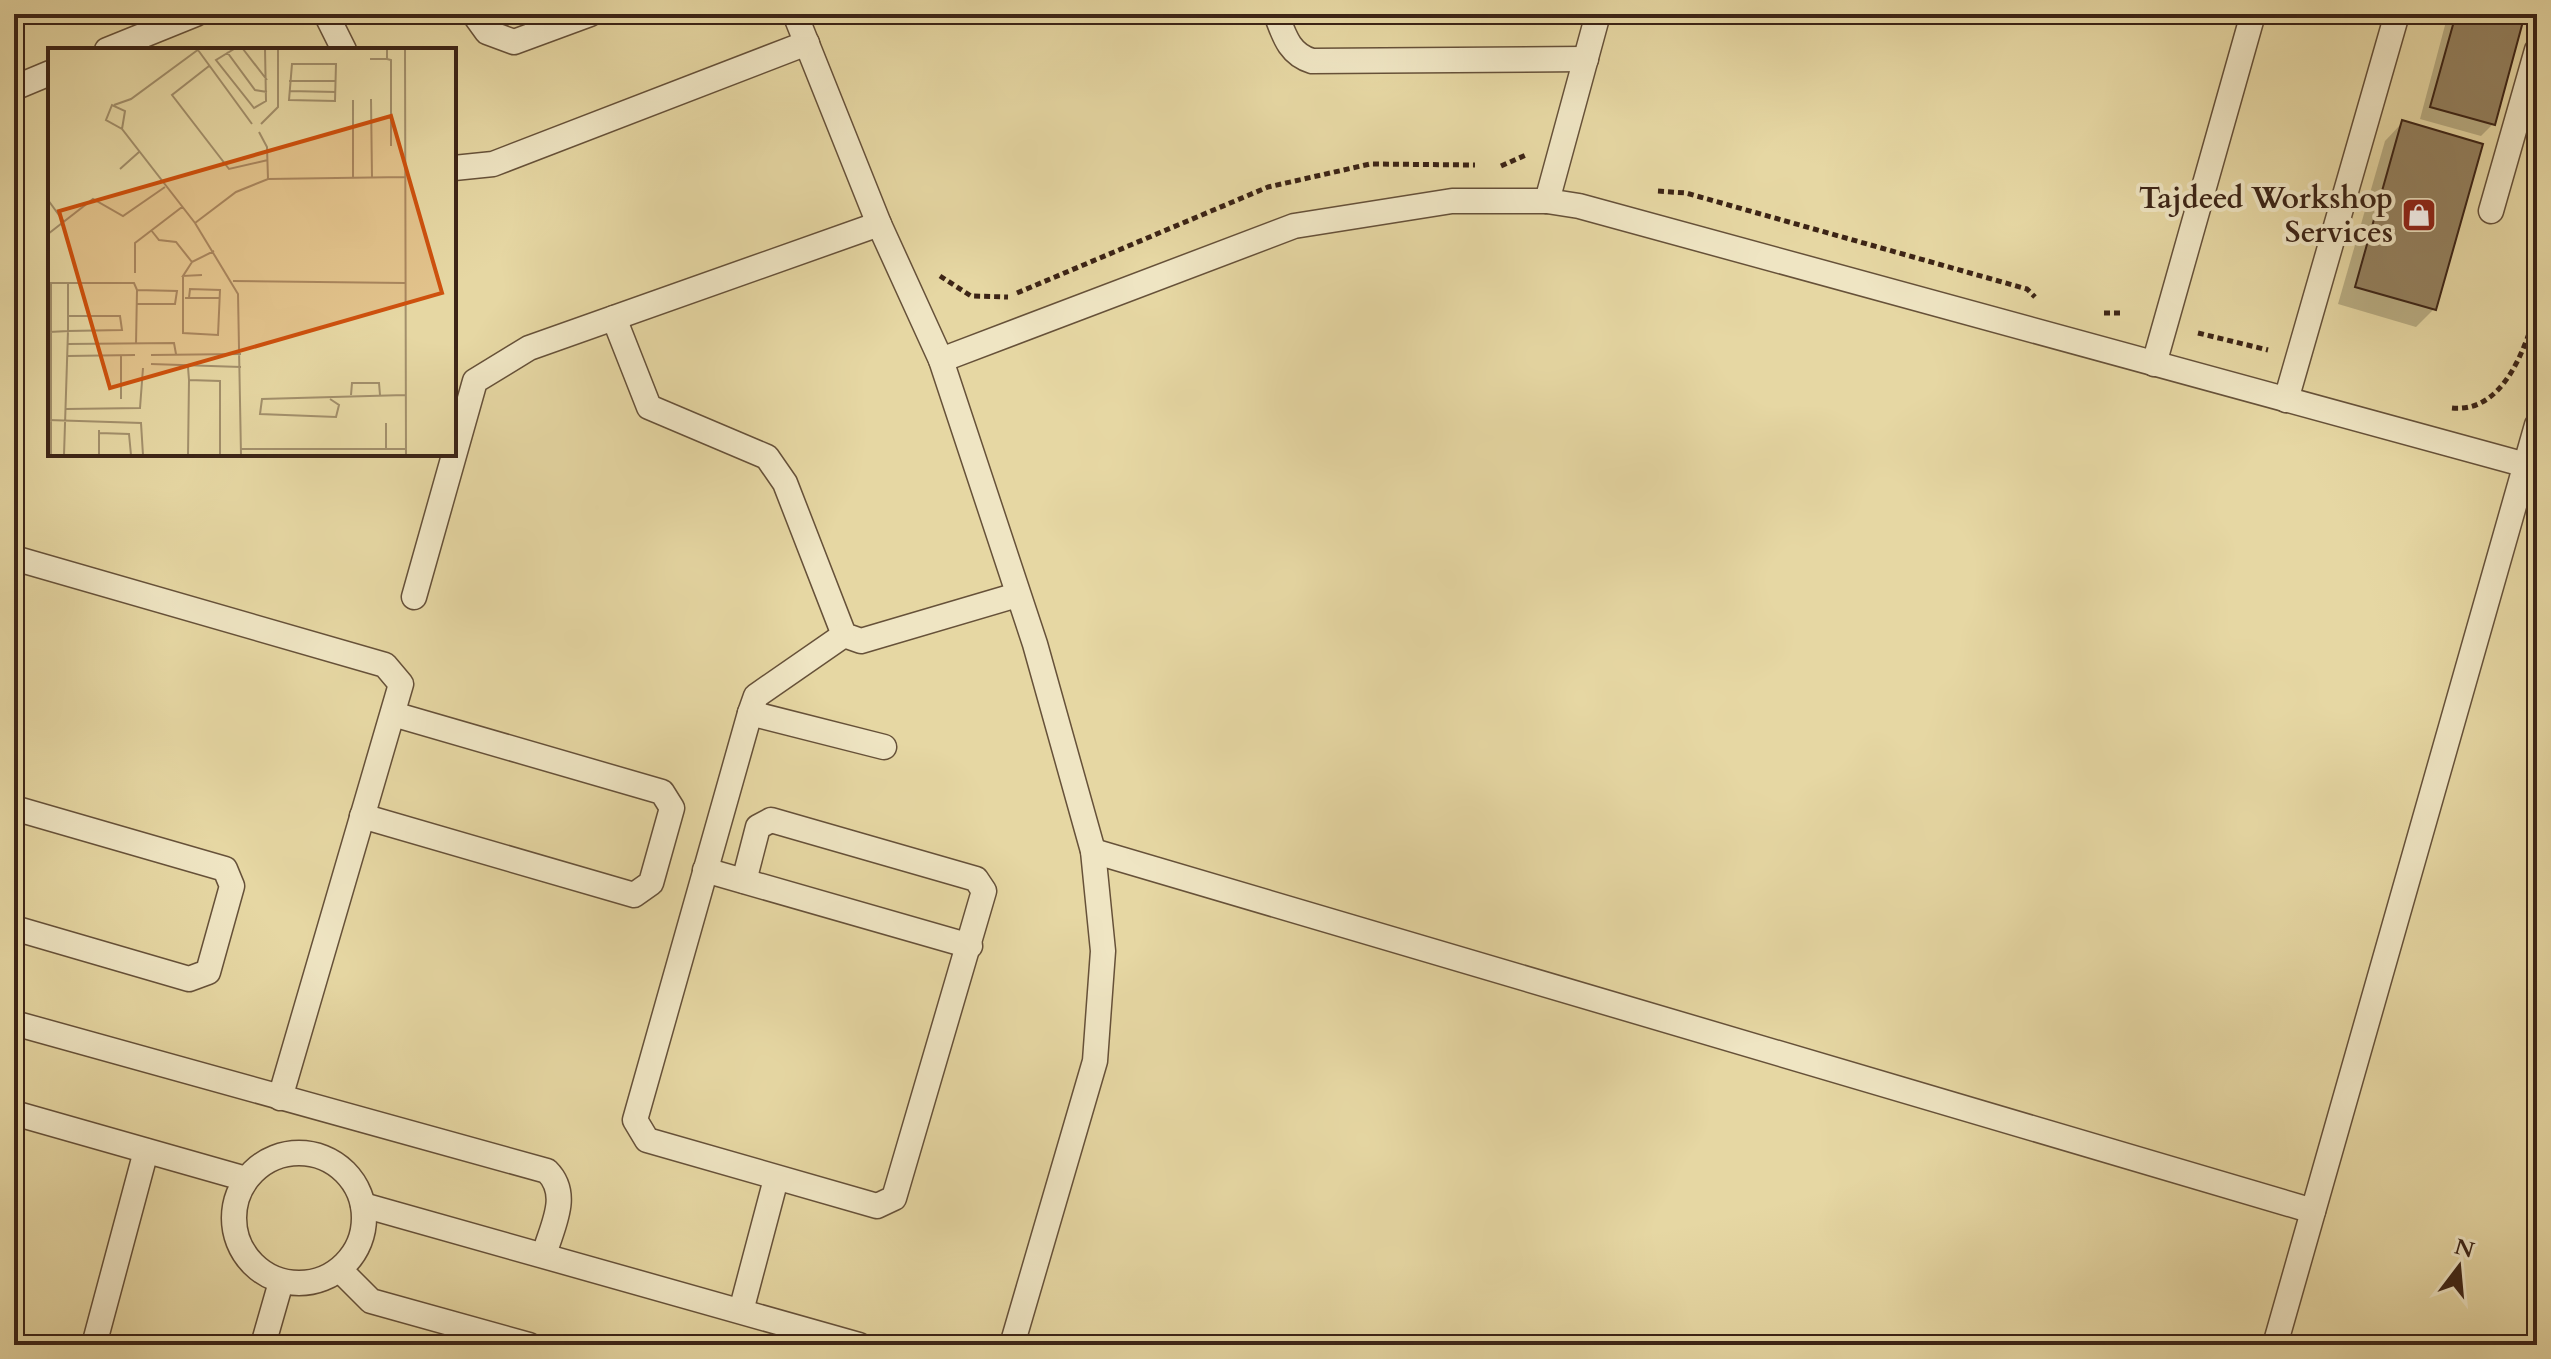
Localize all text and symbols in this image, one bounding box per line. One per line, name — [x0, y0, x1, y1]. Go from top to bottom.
inset map — [48, 48, 456, 456]
place label: Tajdeed Workshop Services — [2139, 178, 2393, 253]
shop icon: Tajdeed Workshop Services — [2400, 196, 2438, 234]
north arrow — [2419, 1227, 2499, 1307]
text: N — [2451, 1232, 2478, 1266]

